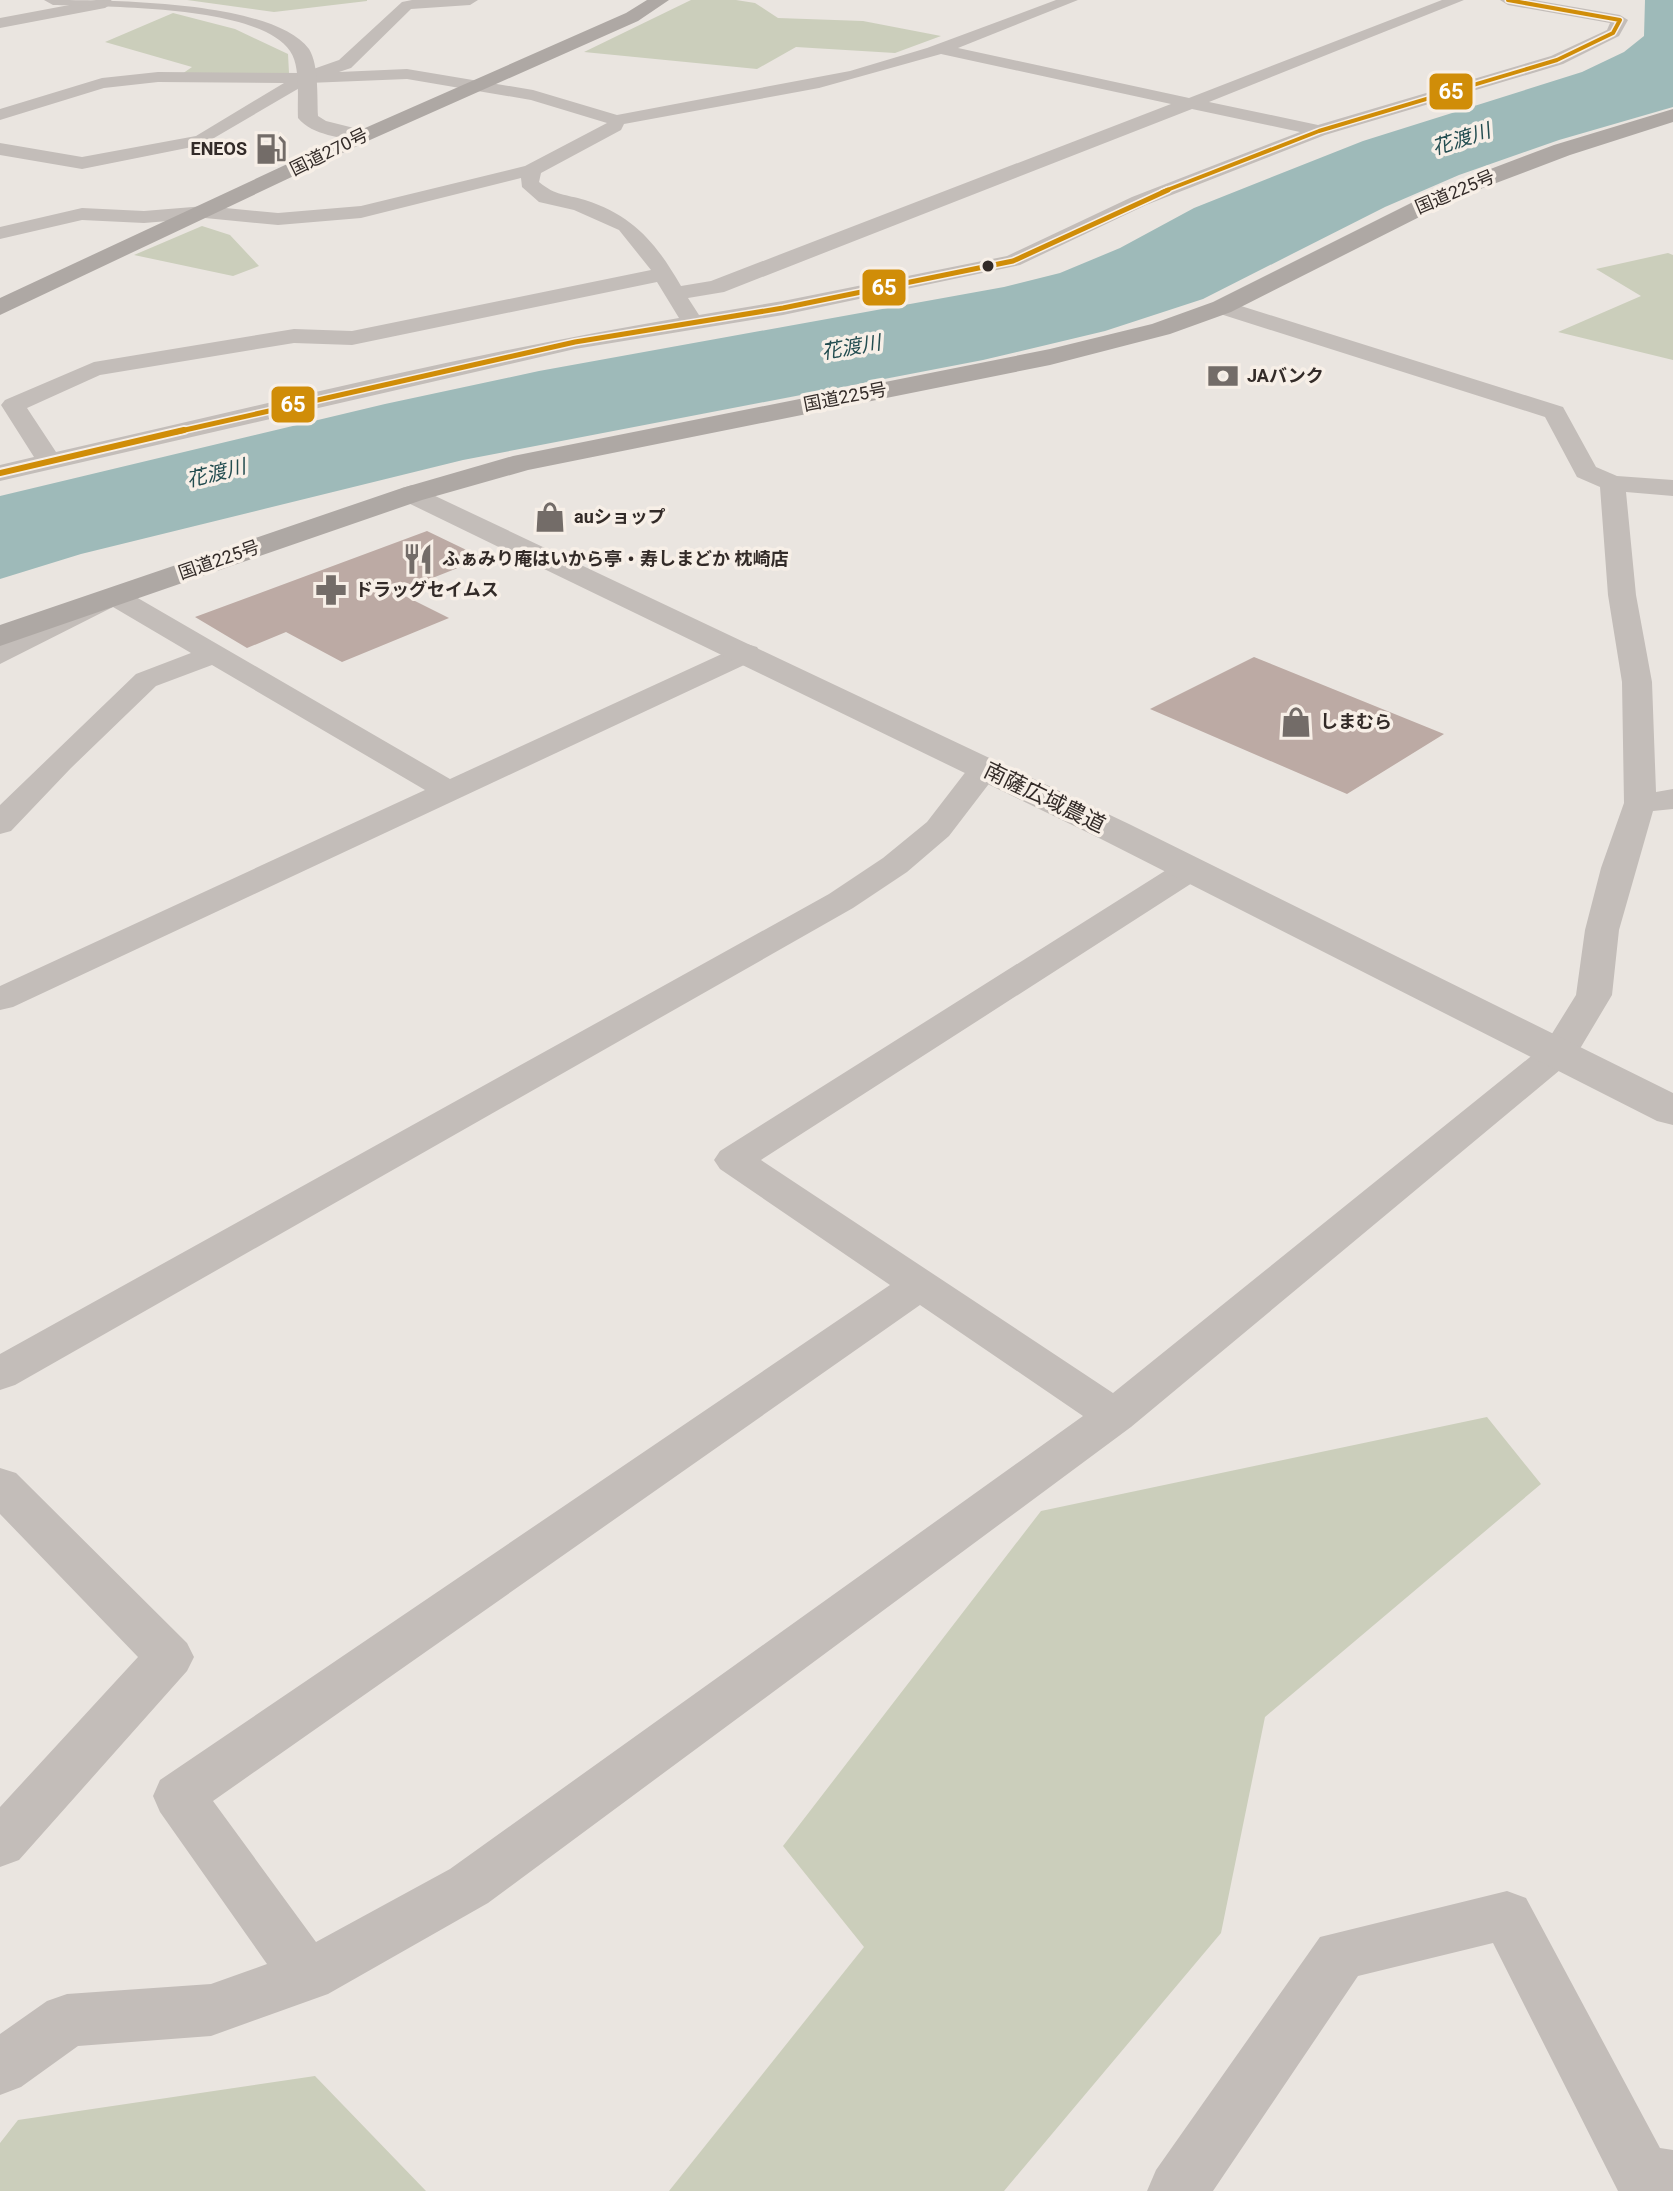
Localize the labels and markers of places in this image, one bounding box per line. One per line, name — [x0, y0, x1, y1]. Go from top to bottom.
fuel station icon: ENEOS — [254, 132, 288, 166]
place label: ENEOS — [191, 138, 247, 159]
unlabelled marker — [980, 258, 996, 274]
bank icon: JAバンク — [1206, 359, 1240, 393]
place label: JAバンク — [1247, 365, 1324, 386]
shop icon: auショップ — [533, 500, 567, 534]
place label: auショップ — [574, 506, 666, 527]
restaurant icon: ふぁみり庵はいから亭・寿しまどか 枕崎店 — [401, 542, 435, 576]
place label: ふぁみり庵はいから亭・寿しまどか 枕崎店 — [442, 548, 788, 569]
pharmacy icon: ドラッグセイムス — [314, 573, 348, 607]
place label: ドラッグセイムス — [355, 579, 499, 600]
shop icon: しまむら — [1279, 705, 1313, 739]
place label: しまむら — [1320, 711, 1392, 732]

